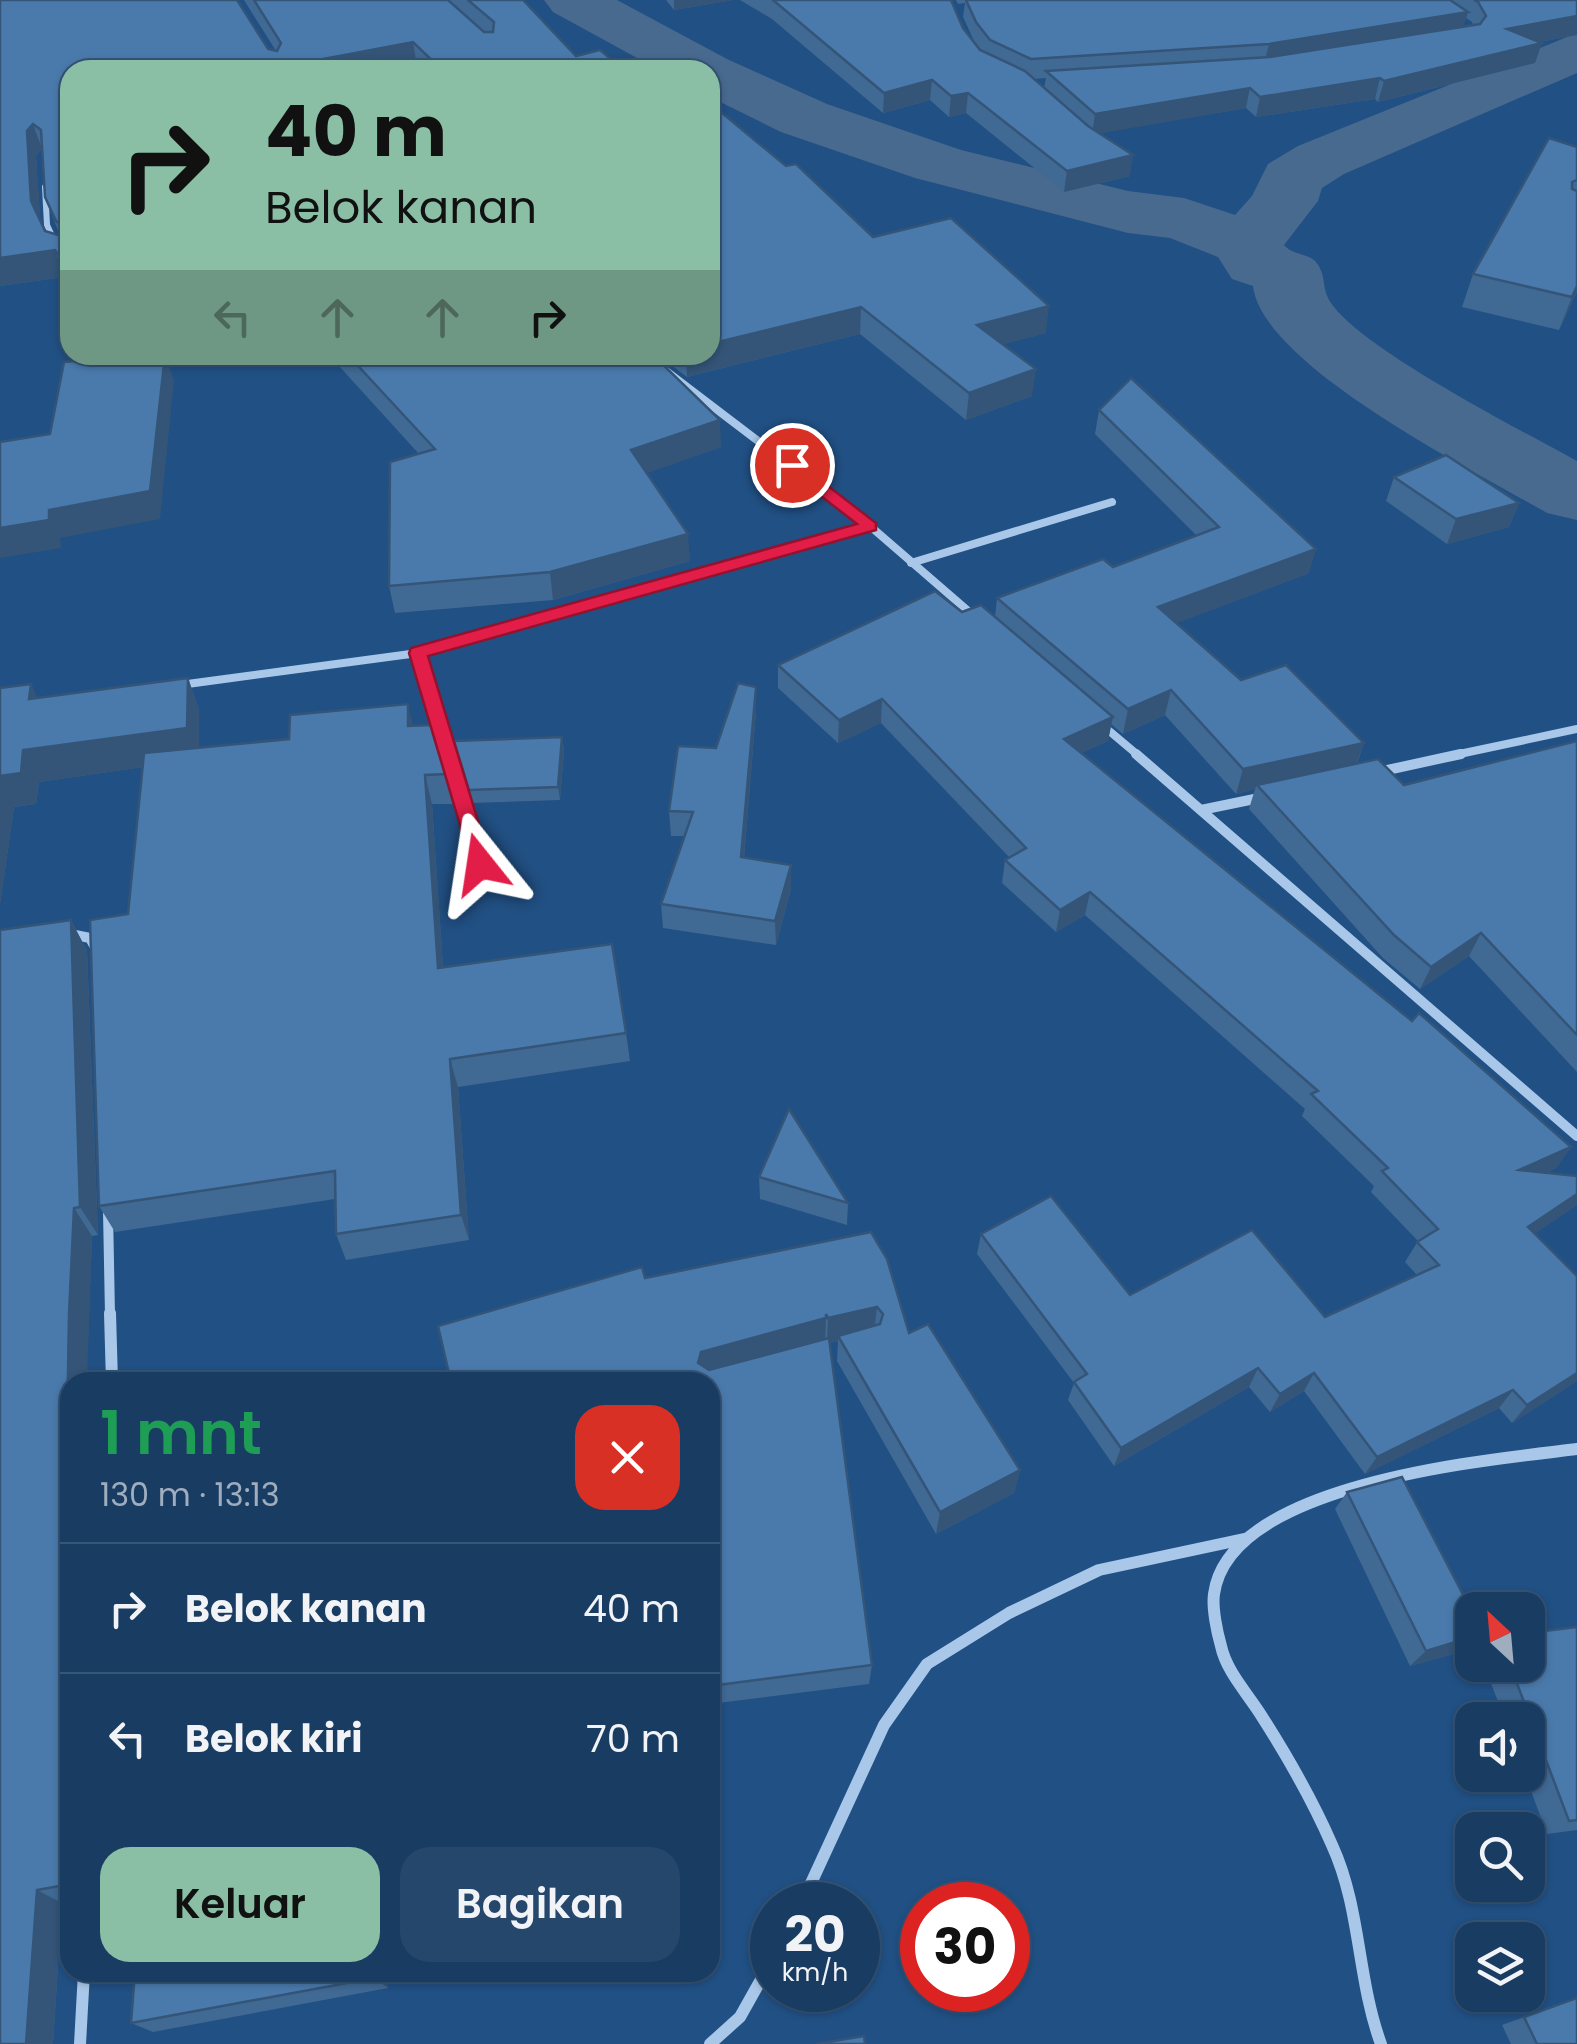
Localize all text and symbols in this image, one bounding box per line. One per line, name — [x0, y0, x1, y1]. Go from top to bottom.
text: 40 m — [265, 82, 447, 181]
icon: right — [100, 100, 230, 230]
text: Belok kanan — [265, 176, 537, 239]
icon: left — [205, 290, 260, 345]
icon: ahead — [310, 290, 365, 345]
icon: ahead — [415, 290, 470, 345]
icon: right — [520, 290, 575, 345]
pin — [750, 423, 835, 508]
icon: arrive — [765, 438, 820, 493]
position arrow — [428, 812, 532, 916]
text: 1 mnt — [100, 1391, 262, 1475]
button: close — [575, 1405, 680, 1510]
text: 130 m · 13:13 — [100, 1472, 280, 1517]
icon: right — [100, 1581, 155, 1636]
text: Belok kanan — [185, 1582, 427, 1635]
text: 40 m — [583, 1582, 680, 1635]
north arrow — [1455, 1592, 1545, 1682]
map controls — [1455, 1592, 1545, 2012]
button: sound — [1455, 1702, 1545, 1792]
icon: left — [100, 1711, 155, 1766]
text: Belok kiri — [185, 1712, 363, 1765]
text: 70 m — [586, 1712, 680, 1765]
button: search — [1455, 1812, 1545, 1902]
button: Keluar — [100, 1847, 380, 1962]
button: Bagikan — [400, 1847, 680, 1962]
speed limit sign: 30 — [900, 1882, 1030, 2012]
text: 20 — [784, 1899, 846, 1970]
button: layers — [1455, 1922, 1545, 2012]
text: km/h — [782, 1955, 848, 1990]

